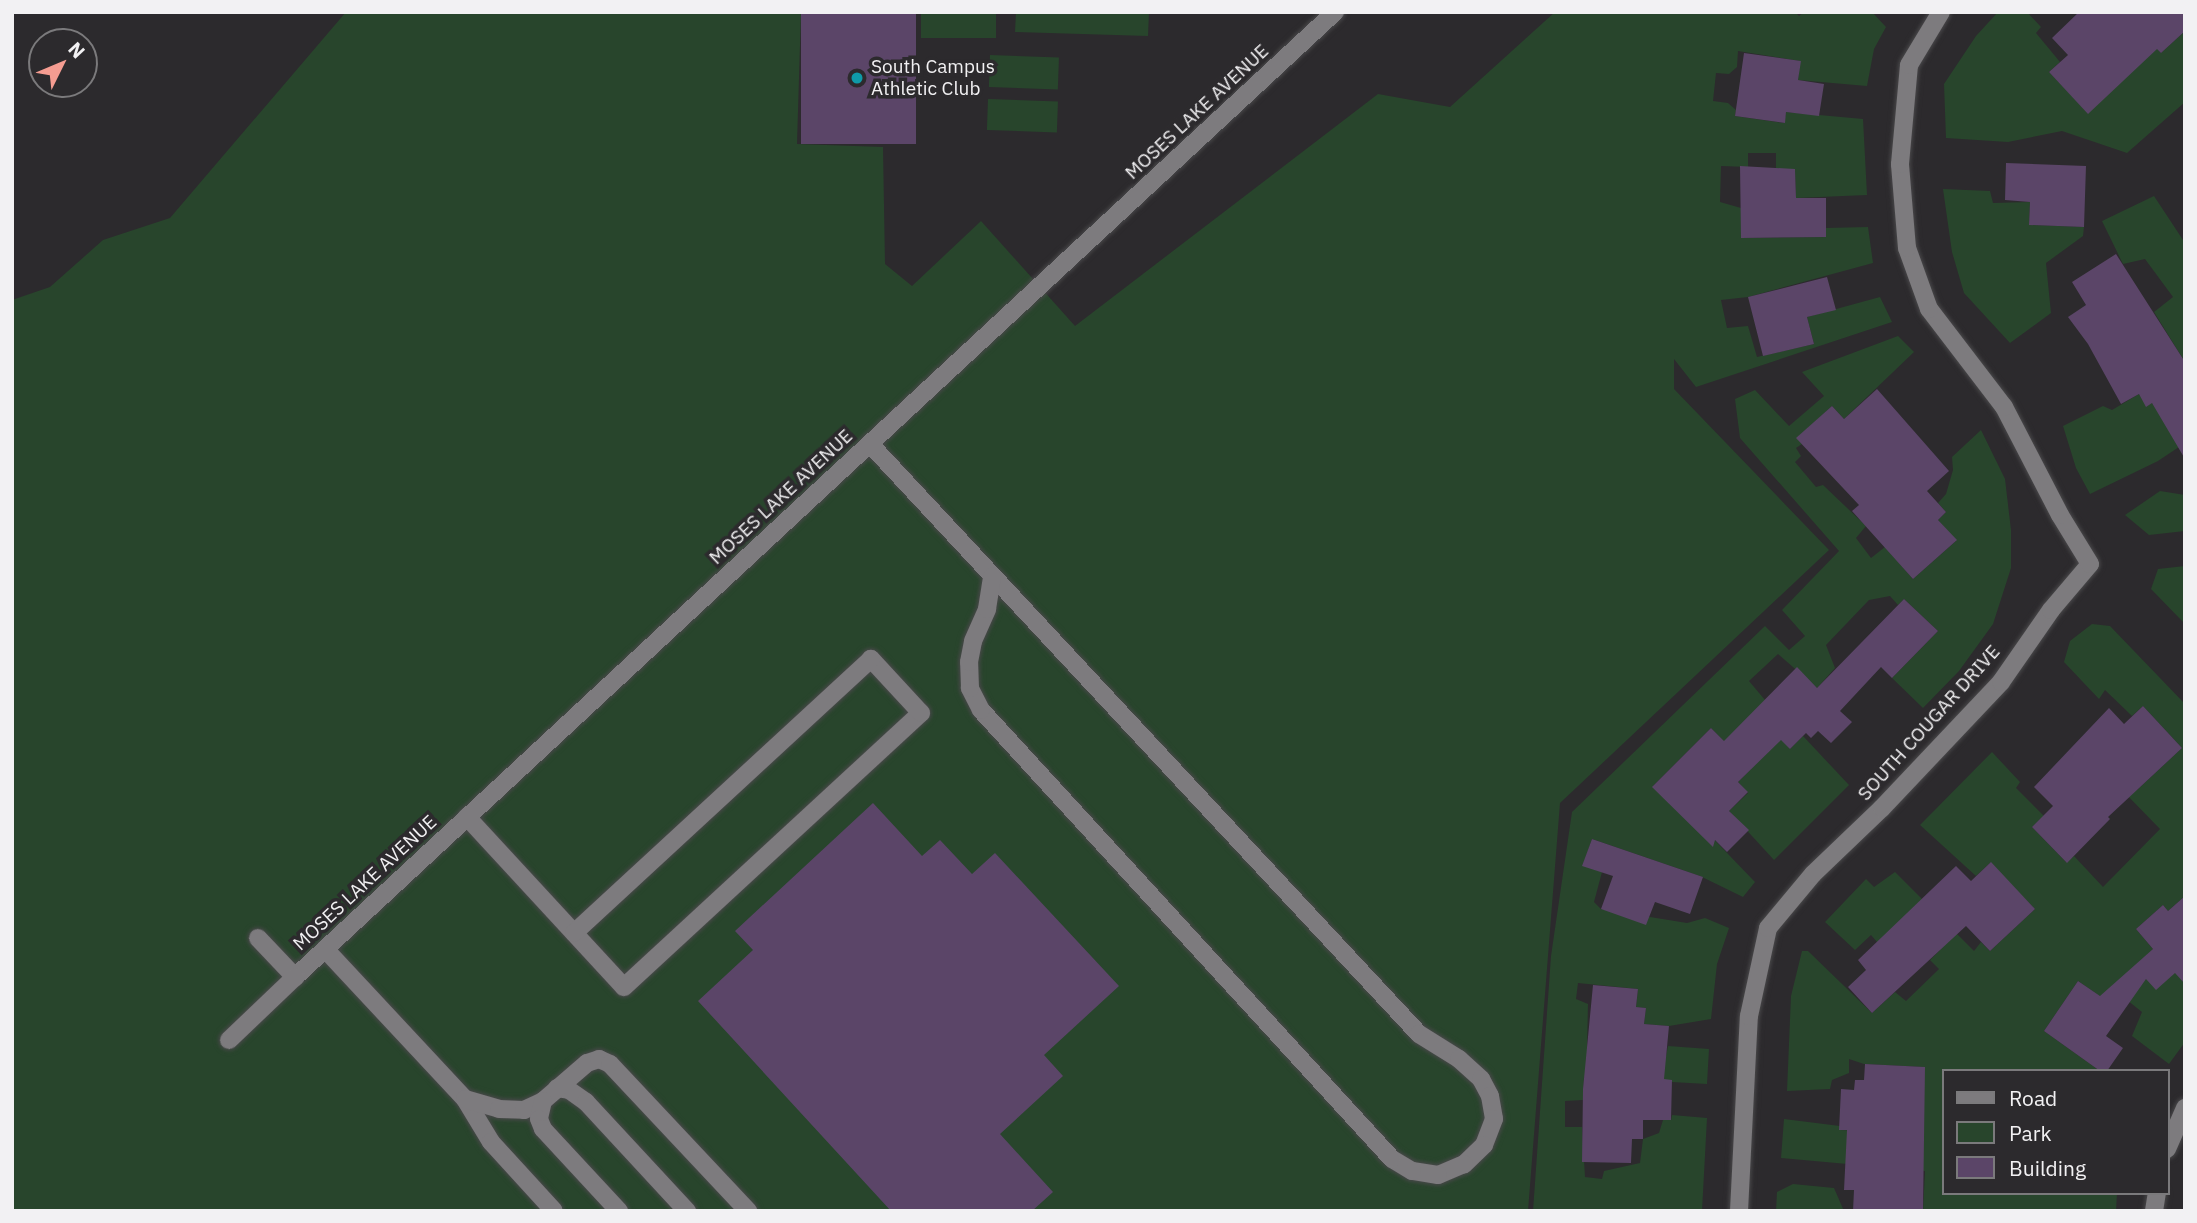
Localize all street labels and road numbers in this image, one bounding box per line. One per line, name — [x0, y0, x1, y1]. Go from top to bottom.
street label: MOSES LAKE AVENUE — [1121, 40, 1273, 184]
street label: MOSES LAKE AVENUE — [705, 425, 857, 569]
street label: SOUTH COUGAR DRIVE — [1853, 641, 2005, 805]
street label: MOSES LAKE AVENUE — [289, 811, 441, 955]

